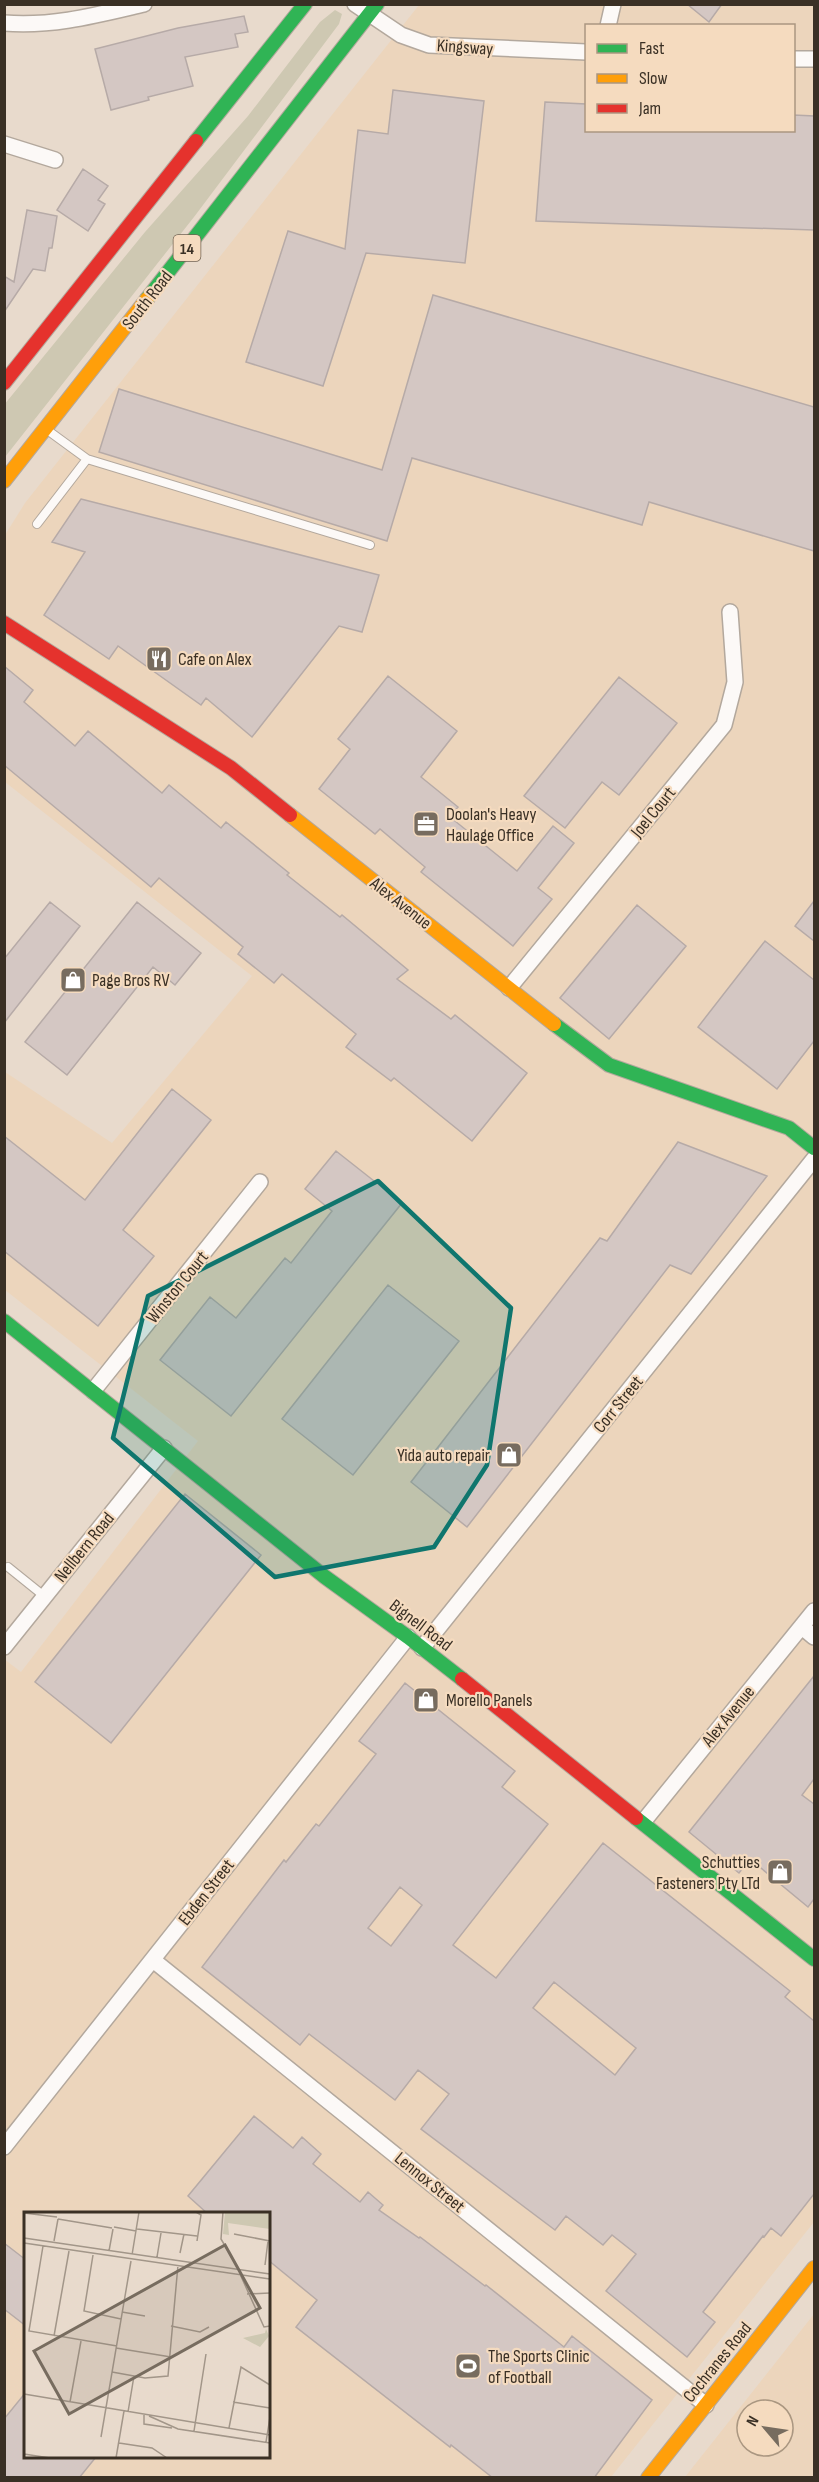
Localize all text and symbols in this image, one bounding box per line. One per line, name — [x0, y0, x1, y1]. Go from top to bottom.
legend — [585, 24, 795, 132]
street label: Kingsway — [436, 35, 494, 60]
text: Fast — [639, 38, 665, 59]
text: Slow — [639, 68, 668, 89]
text: Jam — [638, 98, 661, 119]
road number: 14 — [174, 235, 201, 261]
street label: South Road — [118, 267, 177, 334]
restaurant icon: Cafe on Alex — [144, 644, 174, 674]
place label: Cafe on Alex — [178, 649, 252, 670]
street label: Joel Court — [626, 782, 680, 843]
place label: Doolan's Heavy Haulage Office — [446, 804, 536, 846]
office icon: Doolan's Heavy Haulage Office — [411, 809, 441, 839]
street label: Alex Avenue — [365, 872, 436, 934]
shop icon: Page Bros RV — [58, 965, 88, 995]
place label: Page Bros RV — [92, 970, 170, 991]
street label: Winston Court — [142, 1246, 213, 1328]
street label: Corr Street — [589, 1371, 648, 1437]
shop icon: Yida auto repair — [494, 1440, 524, 1470]
place label: Yida auto repair — [397, 1445, 490, 1466]
street label: Nellbern Road — [50, 1508, 119, 1586]
street label: Bignell Road — [385, 1595, 456, 1656]
street label: Alex Avenue — [697, 1682, 759, 1752]
shop icon: Morello Panels — [411, 1685, 441, 1715]
place label: Morello Panels — [446, 1690, 532, 1711]
place label: Schutties Fasteners Pty LTd — [656, 1852, 760, 1894]
street label: Ebden Street — [174, 1855, 239, 1930]
shop icon: Schutties Fasteners Pty LTd — [765, 1857, 795, 1887]
street label: Lennox Street — [390, 2148, 469, 2217]
inset map — [24, 2212, 270, 2458]
street label: Cochranes Road — [679, 2318, 756, 2407]
place label: The Sports Clinic of Football — [488, 2346, 590, 2388]
sports icon: The Sports Clinic of Football — [453, 2351, 483, 2381]
north arrow — [735, 2398, 795, 2458]
text: N — [743, 2413, 764, 2430]

